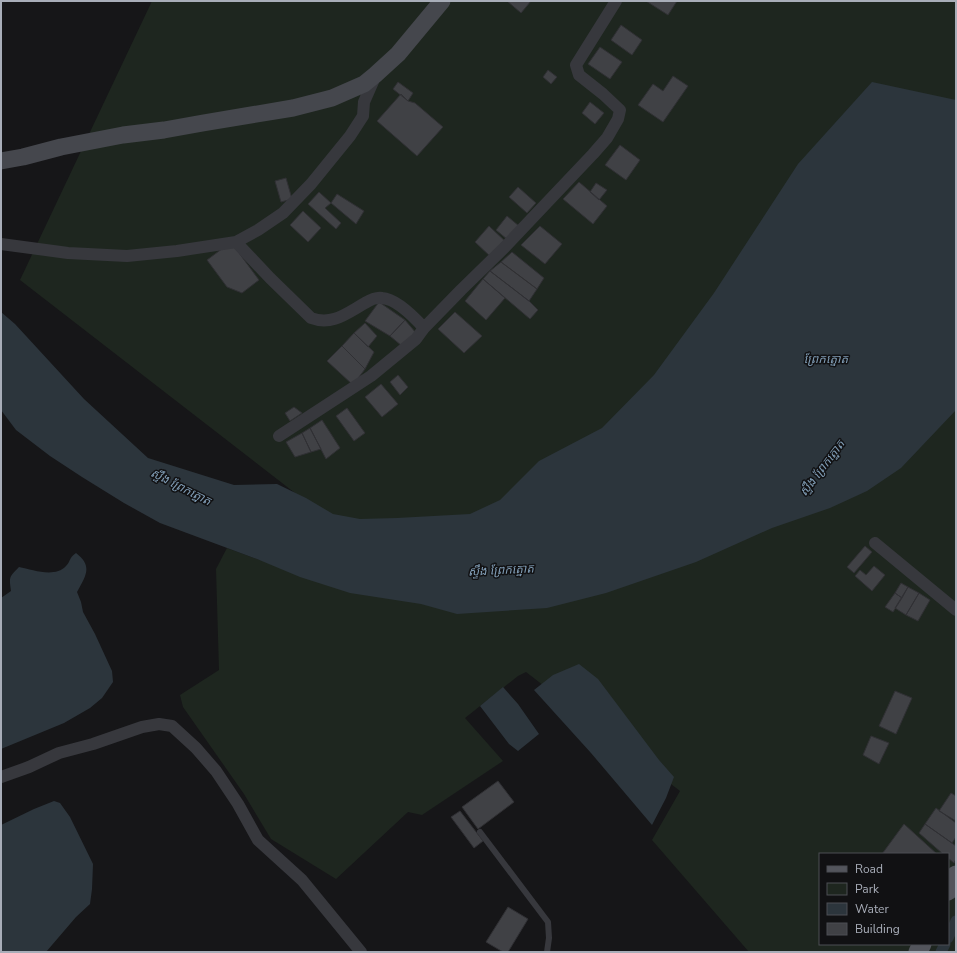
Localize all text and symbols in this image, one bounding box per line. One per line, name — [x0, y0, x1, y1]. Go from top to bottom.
water label: ព្រែកត្នោត — [804, 351, 850, 367]
water label: ស្ទឹង ព្រែកត្នោត — [796, 436, 849, 499]
water label: ស្ទឹង ព្រែកត្នោត — [148, 465, 215, 510]
water label: ស្ទឹង ព្រែកត្នោត — [468, 560, 536, 580]
legend — [819, 853, 949, 945]
text: Road — [855, 861, 883, 877]
text: Park — [855, 881, 880, 897]
text: Water — [855, 901, 889, 917]
text: Building — [855, 921, 900, 937]

